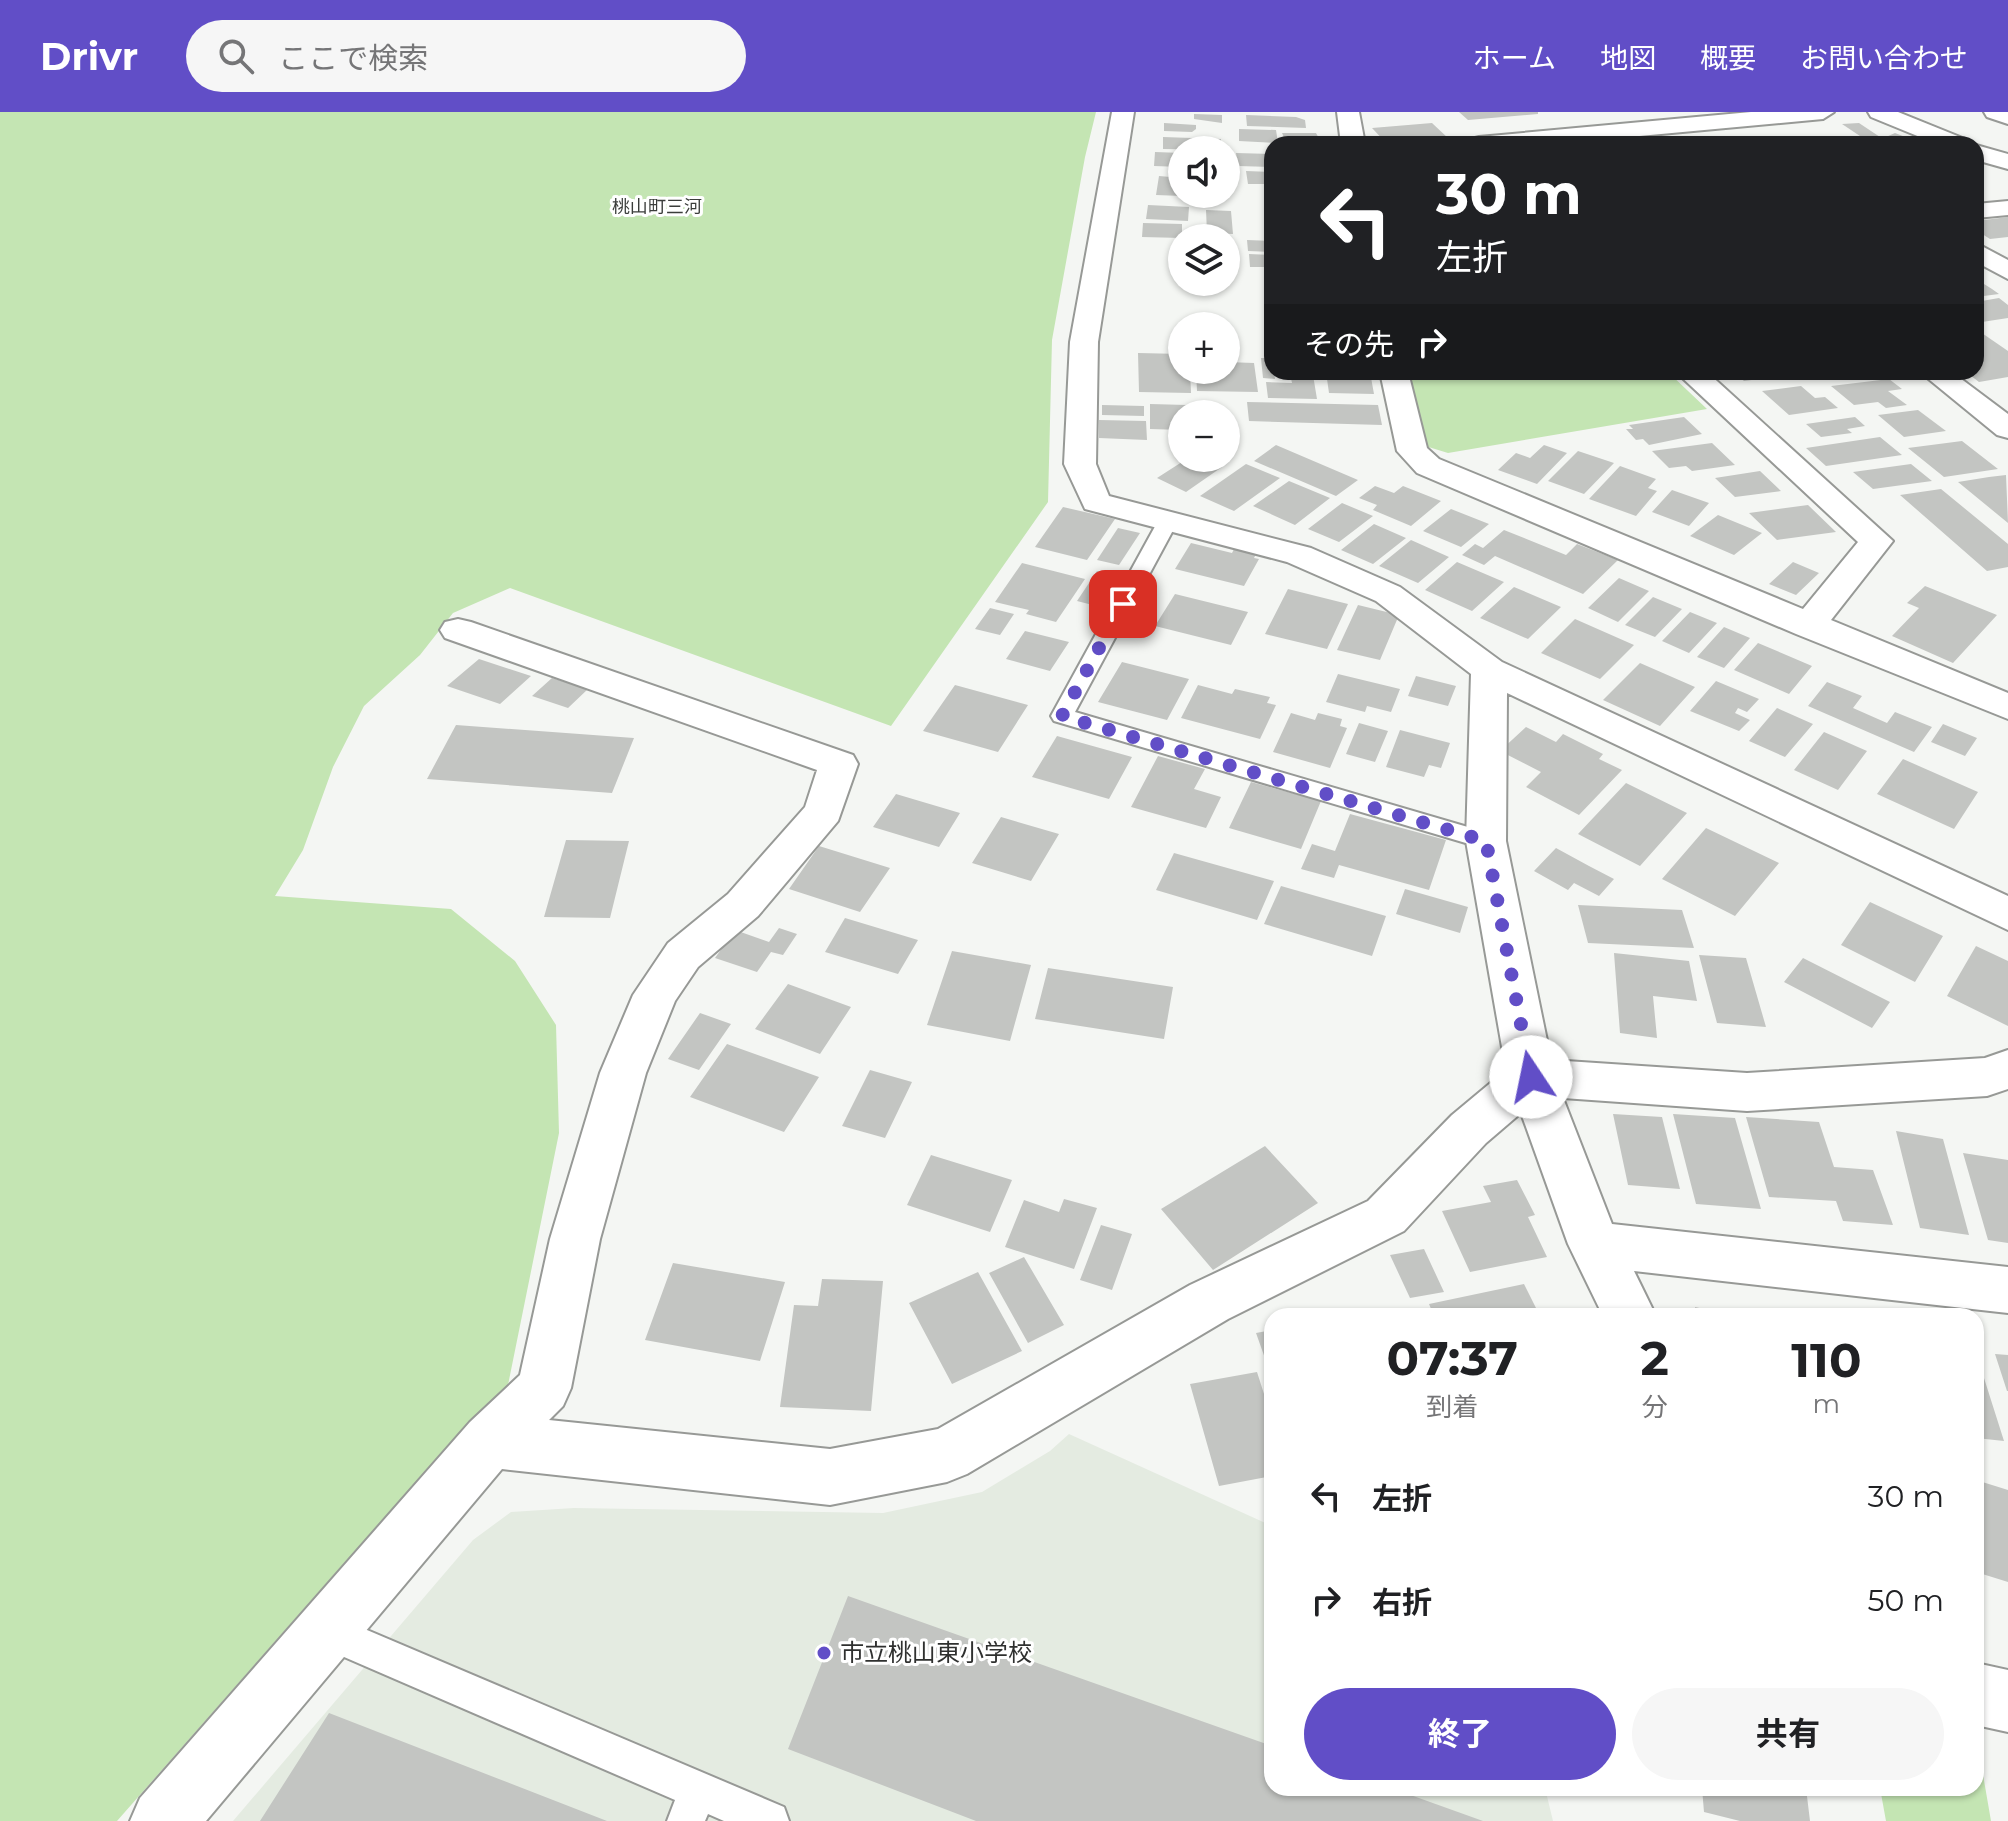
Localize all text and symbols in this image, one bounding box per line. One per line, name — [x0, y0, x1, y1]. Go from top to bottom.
search box — [186, 20, 746, 92]
text: Drivr — [40, 33, 138, 80]
icon: search — [214, 34, 258, 78]
text: ここで検索 — [278, 40, 428, 77]
text: ホーム — [1473, 41, 1556, 75]
text: 地図 — [1600, 41, 1656, 75]
text: 概要 — [1700, 41, 1756, 75]
text: お問い合わせ — [1800, 41, 1968, 75]
map controls — [1168, 136, 1240, 472]
button: sound — [1168, 136, 1240, 208]
text: 30 m — [1436, 160, 1582, 228]
icon: left — [1304, 168, 1408, 272]
district label: 桃山町三河 — [612, 196, 702, 218]
button: layers — [1168, 224, 1240, 296]
text: 左折 — [1436, 235, 1508, 279]
button: + — [1168, 312, 1240, 384]
icon: right — [1410, 320, 1454, 364]
text: その先 — [1304, 326, 1394, 363]
button: − — [1168, 400, 1240, 472]
pin — [1089, 570, 1157, 638]
icon: arrive — [1101, 582, 1145, 626]
position arrow — [1489, 1035, 1573, 1119]
text: 07:37 — [1386, 1329, 1518, 1387]
text: 2 — [1641, 1329, 1669, 1387]
text: 110 — [1791, 1331, 1862, 1389]
text: m — [1813, 1388, 1840, 1420]
text: 到着 — [1426, 1391, 1478, 1423]
text: 分 — [1642, 1391, 1668, 1423]
icon: left — [1304, 1474, 1348, 1518]
text: 30 m — [1868, 1478, 1944, 1515]
text: 左折 — [1372, 1480, 1432, 1517]
icon: right — [1304, 1578, 1348, 1622]
text: 50 m — [1867, 1582, 1944, 1619]
text: 右折 — [1372, 1584, 1432, 1621]
place label: 市立桃山東小学校 — [840, 1638, 1032, 1667]
marker: 市立桃山東小学校 — [815, 1644, 833, 1662]
button: 終了 — [1304, 1688, 1616, 1780]
button: 共有 — [1632, 1688, 1944, 1780]

